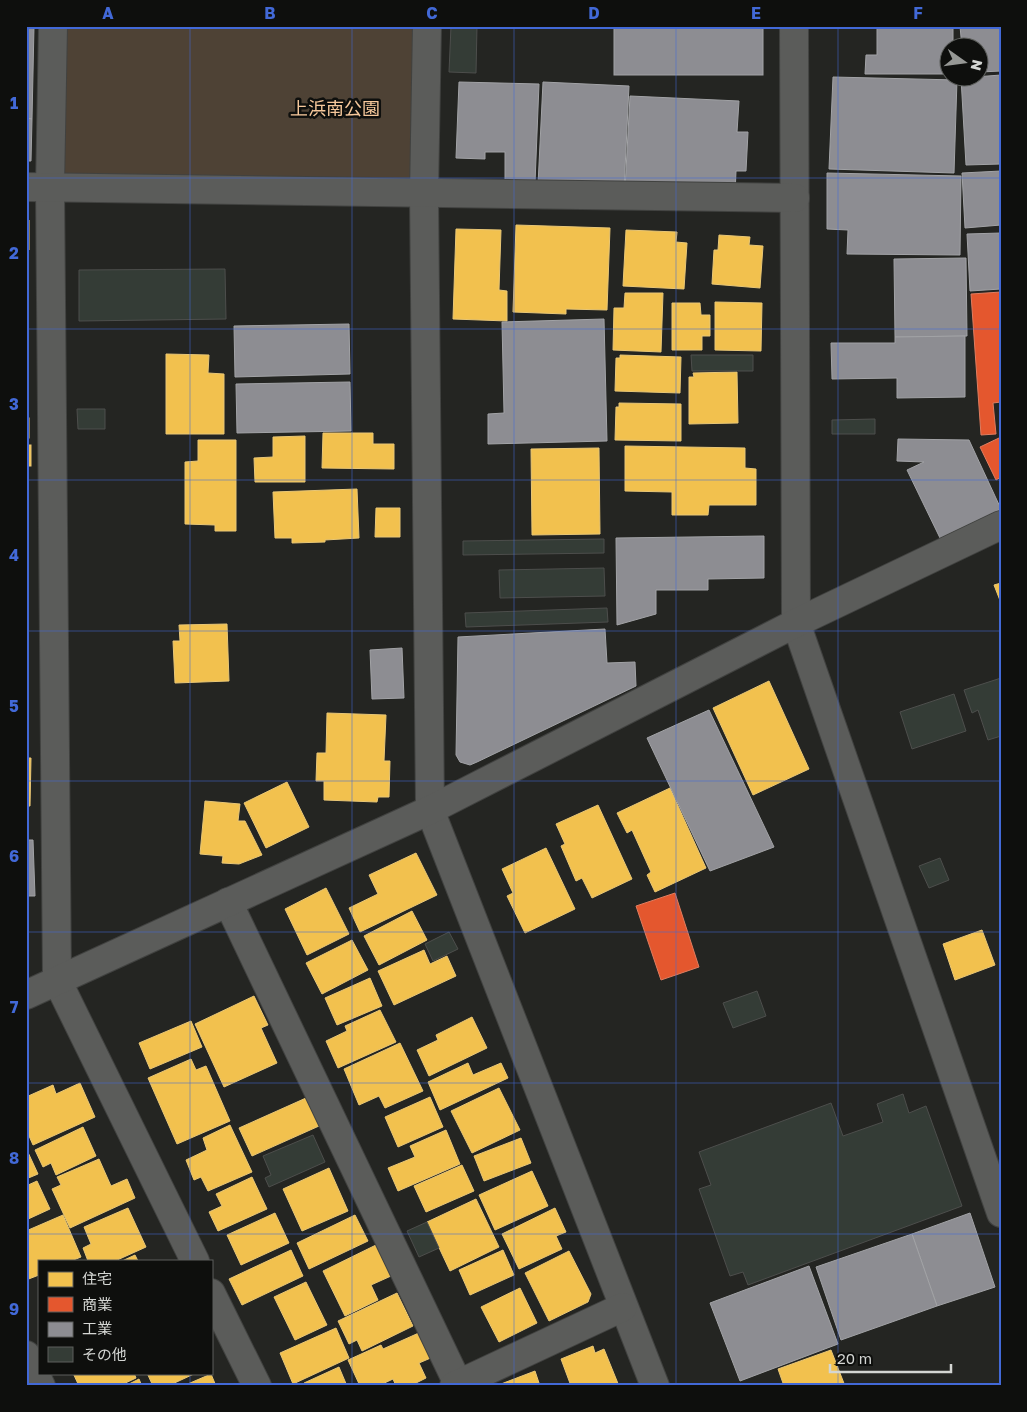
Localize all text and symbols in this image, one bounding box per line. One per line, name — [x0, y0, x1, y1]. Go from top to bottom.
text: A — [102, 3, 114, 23]
text: B — [264, 3, 276, 23]
text: C — [426, 3, 438, 23]
text: D — [588, 3, 600, 23]
text: E — [751, 3, 761, 23]
text: F — [913, 3, 923, 23]
north arrow — [940, 38, 990, 88]
text: N — [968, 58, 987, 72]
text: 1 — [10, 93, 18, 113]
park label: 上浜南公園 — [290, 97, 380, 119]
text: 2 — [9, 243, 19, 263]
text: 3 — [9, 394, 19, 414]
text: 4 — [9, 545, 19, 565]
text: 5 — [9, 696, 19, 716]
text: 6 — [9, 846, 19, 866]
text: 7 — [10, 997, 19, 1017]
text: 8 — [9, 1148, 19, 1168]
legend — [38, 1260, 212, 1374]
text: 住宅 — [82, 1269, 112, 1287]
text: 商業 — [82, 1295, 112, 1313]
text: 9 — [9, 1299, 19, 1319]
text: 工業 — [82, 1319, 112, 1337]
scale bar — [830, 1342, 951, 1374]
text: その他 — [82, 1345, 127, 1363]
text: 20 m — [837, 1349, 872, 1367]

